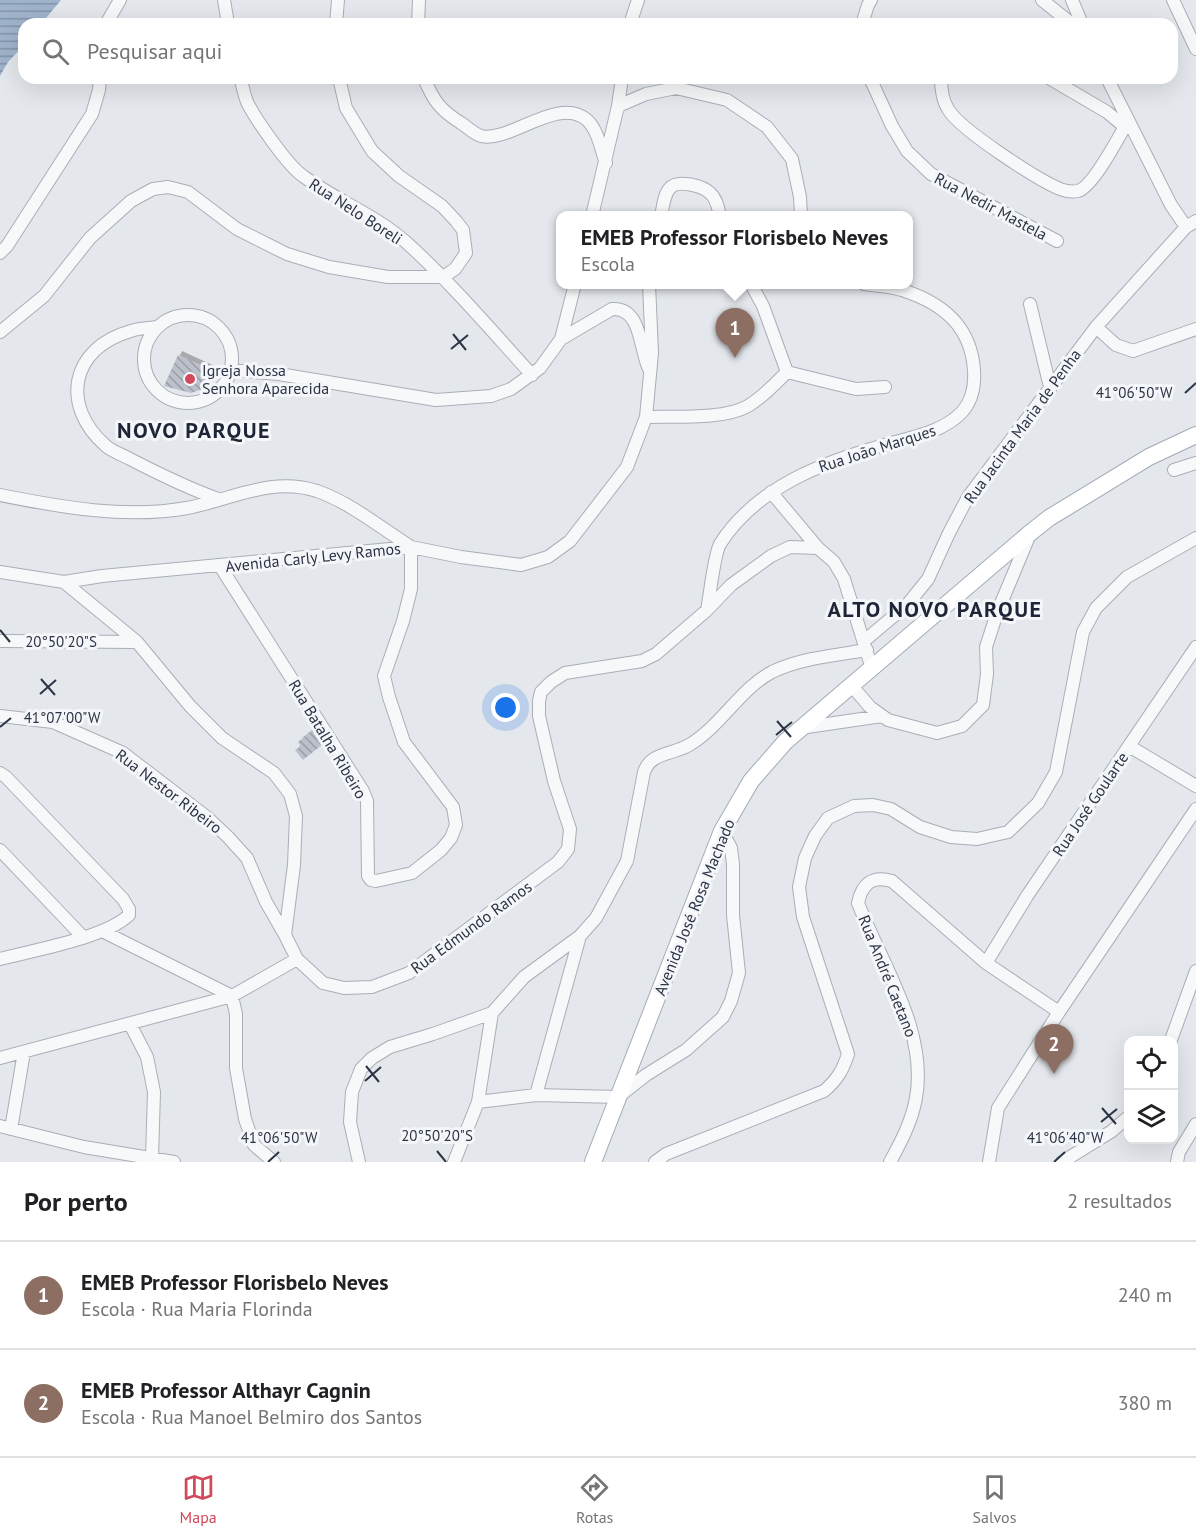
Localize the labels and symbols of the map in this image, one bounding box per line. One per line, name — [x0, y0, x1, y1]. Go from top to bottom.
street label: Rua Nedir Mastela — [931, 168, 1051, 244]
street label: Rua Nelo Boreli — [306, 173, 406, 249]
pin: 1 — [716, 308, 754, 358]
street label: Rua Jacinta Maria de Penha — [959, 345, 1085, 507]
place label: Igreja Nossa Senhora Aparecida — [202, 360, 329, 398]
marker: Igreja Nossa Senhora Aparecida — [183, 372, 197, 386]
text: 41°06'50"W — [1096, 383, 1173, 402]
district label: NOVO PARQUE — [117, 416, 271, 444]
street label: Rua João Marques — [816, 420, 939, 476]
street label: Avenida Carly Levy Ramos — [224, 538, 402, 576]
district label: ALTO NOVO PARQUE — [828, 595, 1042, 623]
text: 20°50'20"S — [25, 632, 97, 651]
street label: Rua Batalha Ribeiro — [285, 676, 371, 802]
your location — [491, 693, 520, 722]
text: 41°07'00"W — [24, 708, 101, 727]
street label: Rua Nestor Ribeiro — [112, 744, 226, 838]
street label: Rua José Goularte — [1048, 748, 1132, 860]
street label: Avenida José Rosa Machado — [649, 816, 739, 998]
street label: Rua Edmundo Ramos — [407, 876, 536, 978]
street label: Rua André Caetano — [854, 912, 922, 1040]
pin: 2 — [1034, 1024, 1074, 1074]
text: 20°50'20"S — [401, 1126, 473, 1145]
text: 41°06'50"W — [241, 1128, 318, 1147]
text: 41°06'40"W — [1027, 1128, 1104, 1147]

